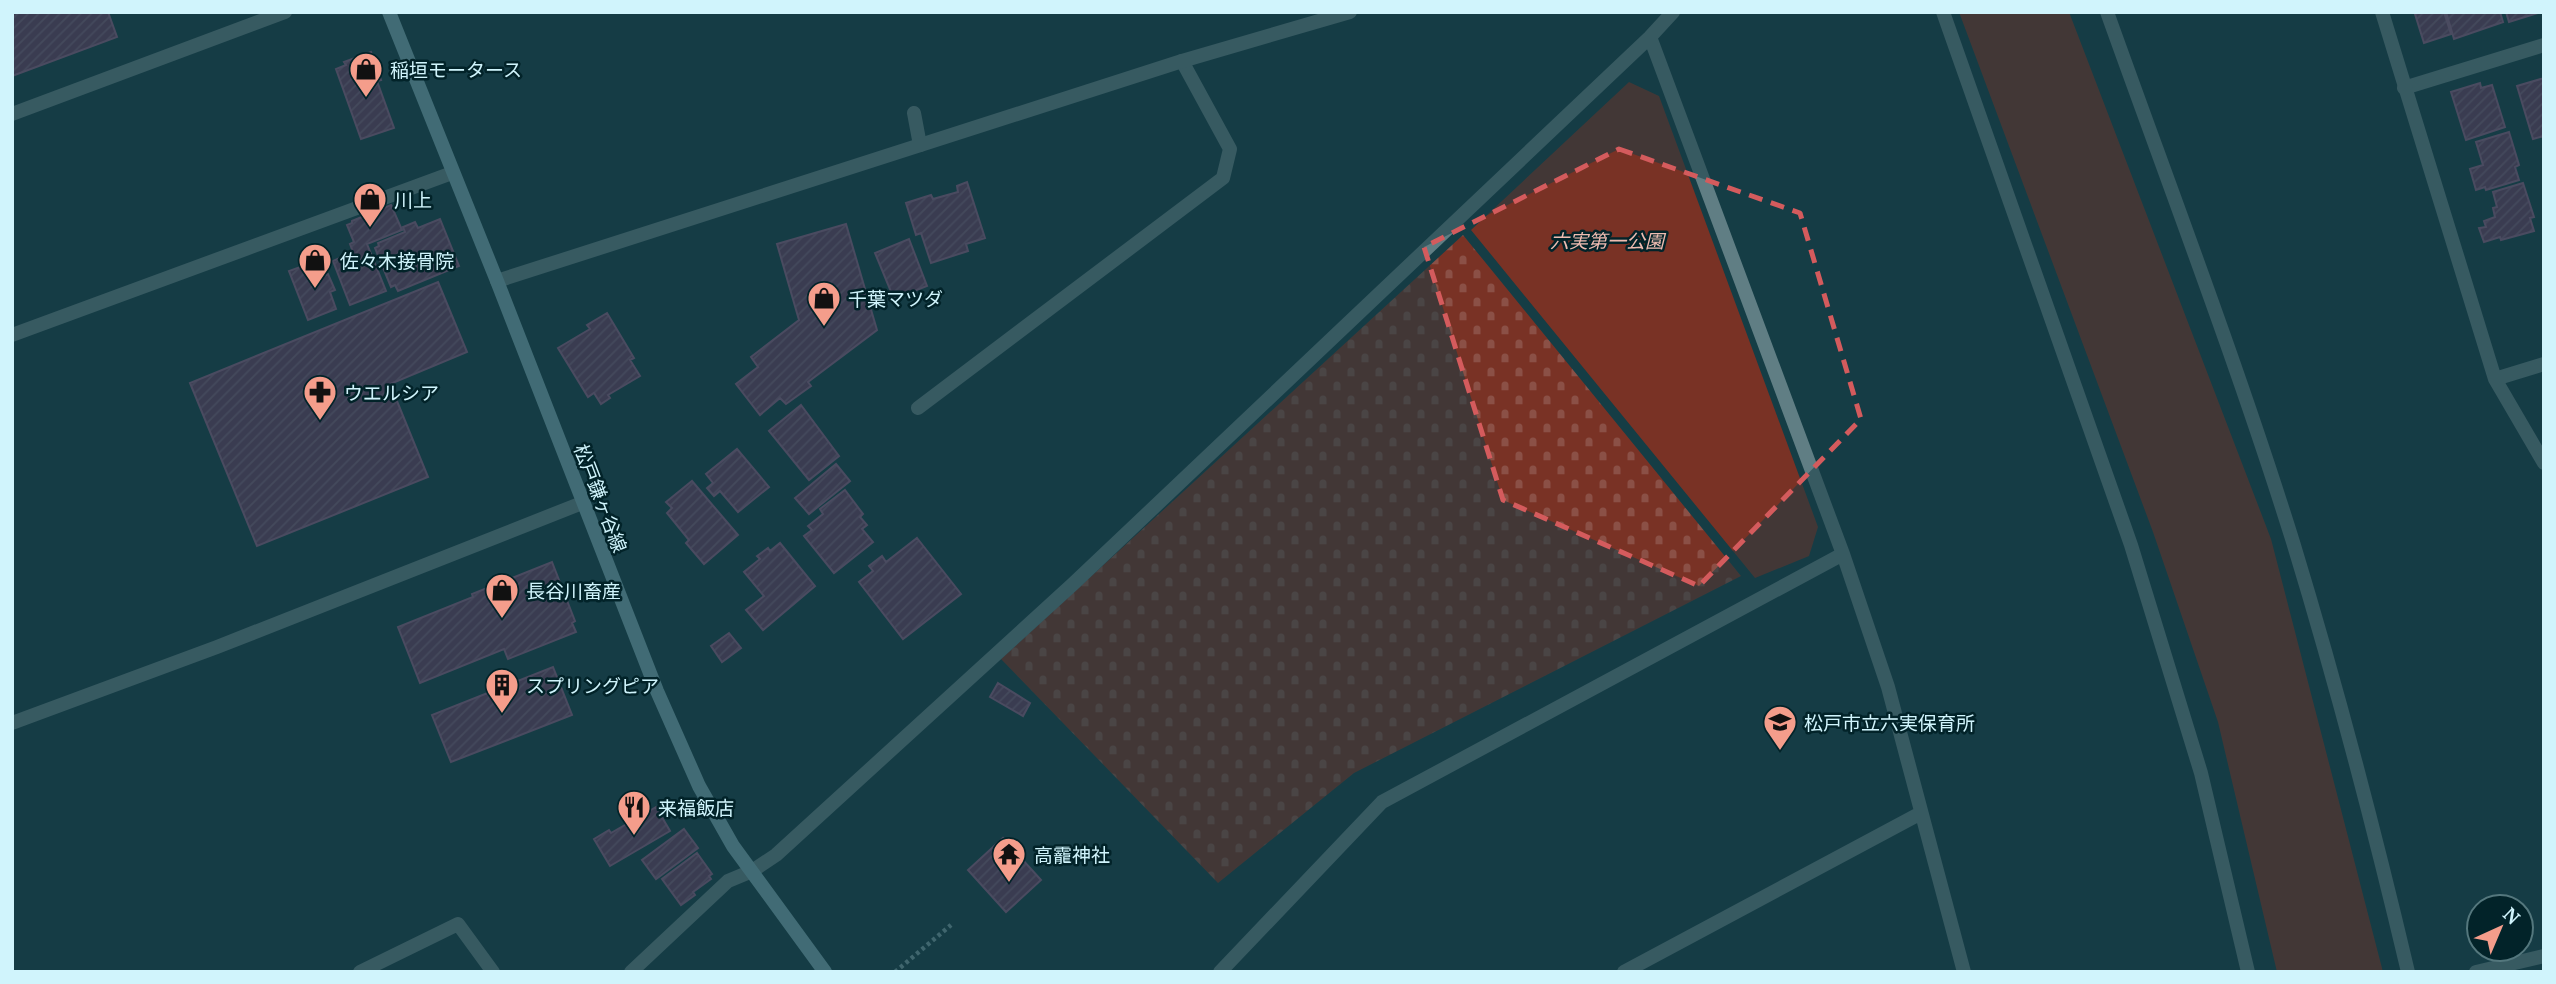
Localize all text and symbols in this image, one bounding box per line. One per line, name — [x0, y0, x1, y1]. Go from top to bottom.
shop icon: 稲垣モータース — [347, 50, 385, 99]
place label: 稲垣モータース — [390, 57, 522, 82]
shop icon: 川上 — [351, 180, 389, 229]
place label: 川上 — [394, 187, 432, 212]
park label: 六実第一公園 — [1550, 228, 1667, 253]
shop icon: 佐々木接骨院 — [296, 241, 334, 290]
place label: 佐々木接骨院 — [340, 248, 454, 273]
shop icon: 千葉マツダ — [805, 279, 843, 328]
place label: 千葉マツダ — [848, 286, 943, 311]
pharmacy icon: ウエルシア — [301, 373, 339, 422]
place label: ウエルシア — [344, 380, 439, 405]
street label: 松戸鎌ヶ谷線 — [569, 440, 633, 556]
shop icon: 長谷川畜産 — [483, 571, 521, 620]
place label: 長谷川畜産 — [526, 578, 621, 603]
building icon: スプリングピア — [483, 666, 521, 715]
place label: スプリングピア — [526, 673, 659, 698]
school or university icon: 松戸市立六実保育所 — [1761, 703, 1799, 752]
place label: 松戸市立六実保育所 — [1804, 710, 1975, 735]
restaurant icon: 来福飯店 — [615, 788, 653, 837]
place label: 来福飯店 — [658, 795, 734, 820]
temple icon: 高靇神社 — [990, 835, 1028, 884]
place label: 高靇神社 — [1034, 842, 1110, 867]
north arrow — [2465, 893, 2535, 963]
text: N — [2498, 901, 2526, 930]

